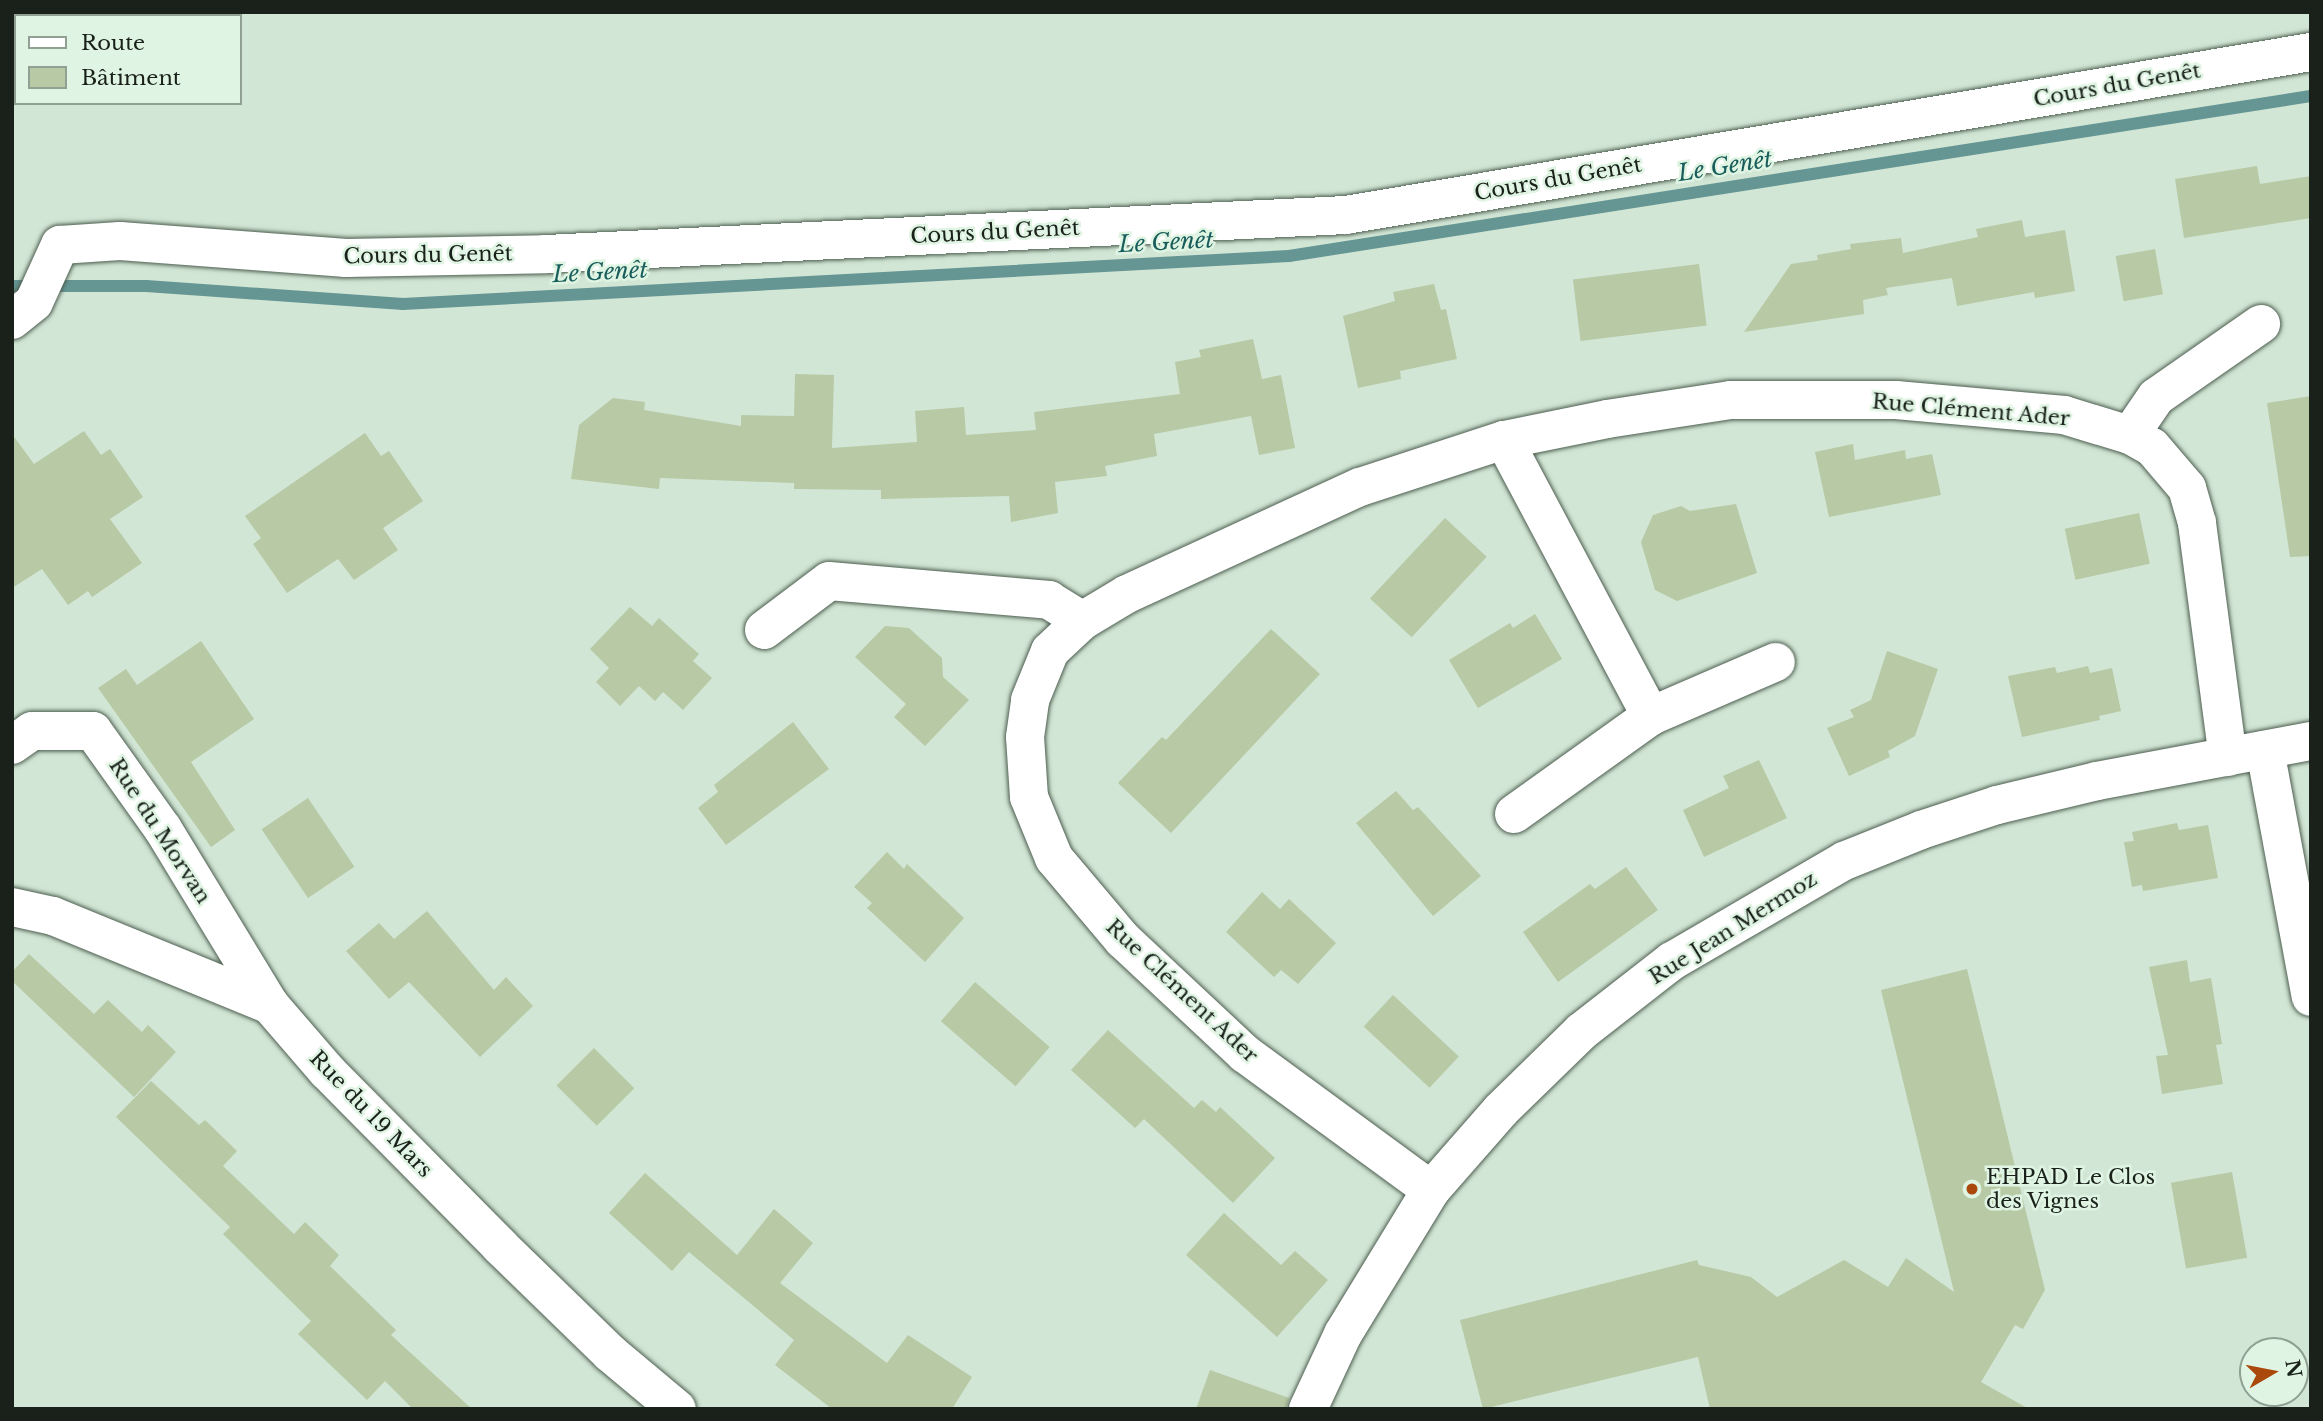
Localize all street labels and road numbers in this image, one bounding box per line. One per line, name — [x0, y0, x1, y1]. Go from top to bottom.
street label: Cours du Genêt — [2031, 58, 2203, 112]
street label: Cours du Genêt — [1472, 152, 1644, 206]
street label: Cours du Genêt — [910, 215, 1080, 249]
street label: Cours du Genêt — [343, 241, 513, 269]
street label: Rue Clément Ader — [1871, 389, 2071, 431]
street label: Rue du Morvan — [104, 754, 216, 908]
street label: Rue Jean Mermoz — [1645, 866, 1821, 990]
street label: Rue Clément Ader — [1100, 914, 1264, 1068]
street label: Rue du 19 Mars — [304, 1046, 438, 1182]

